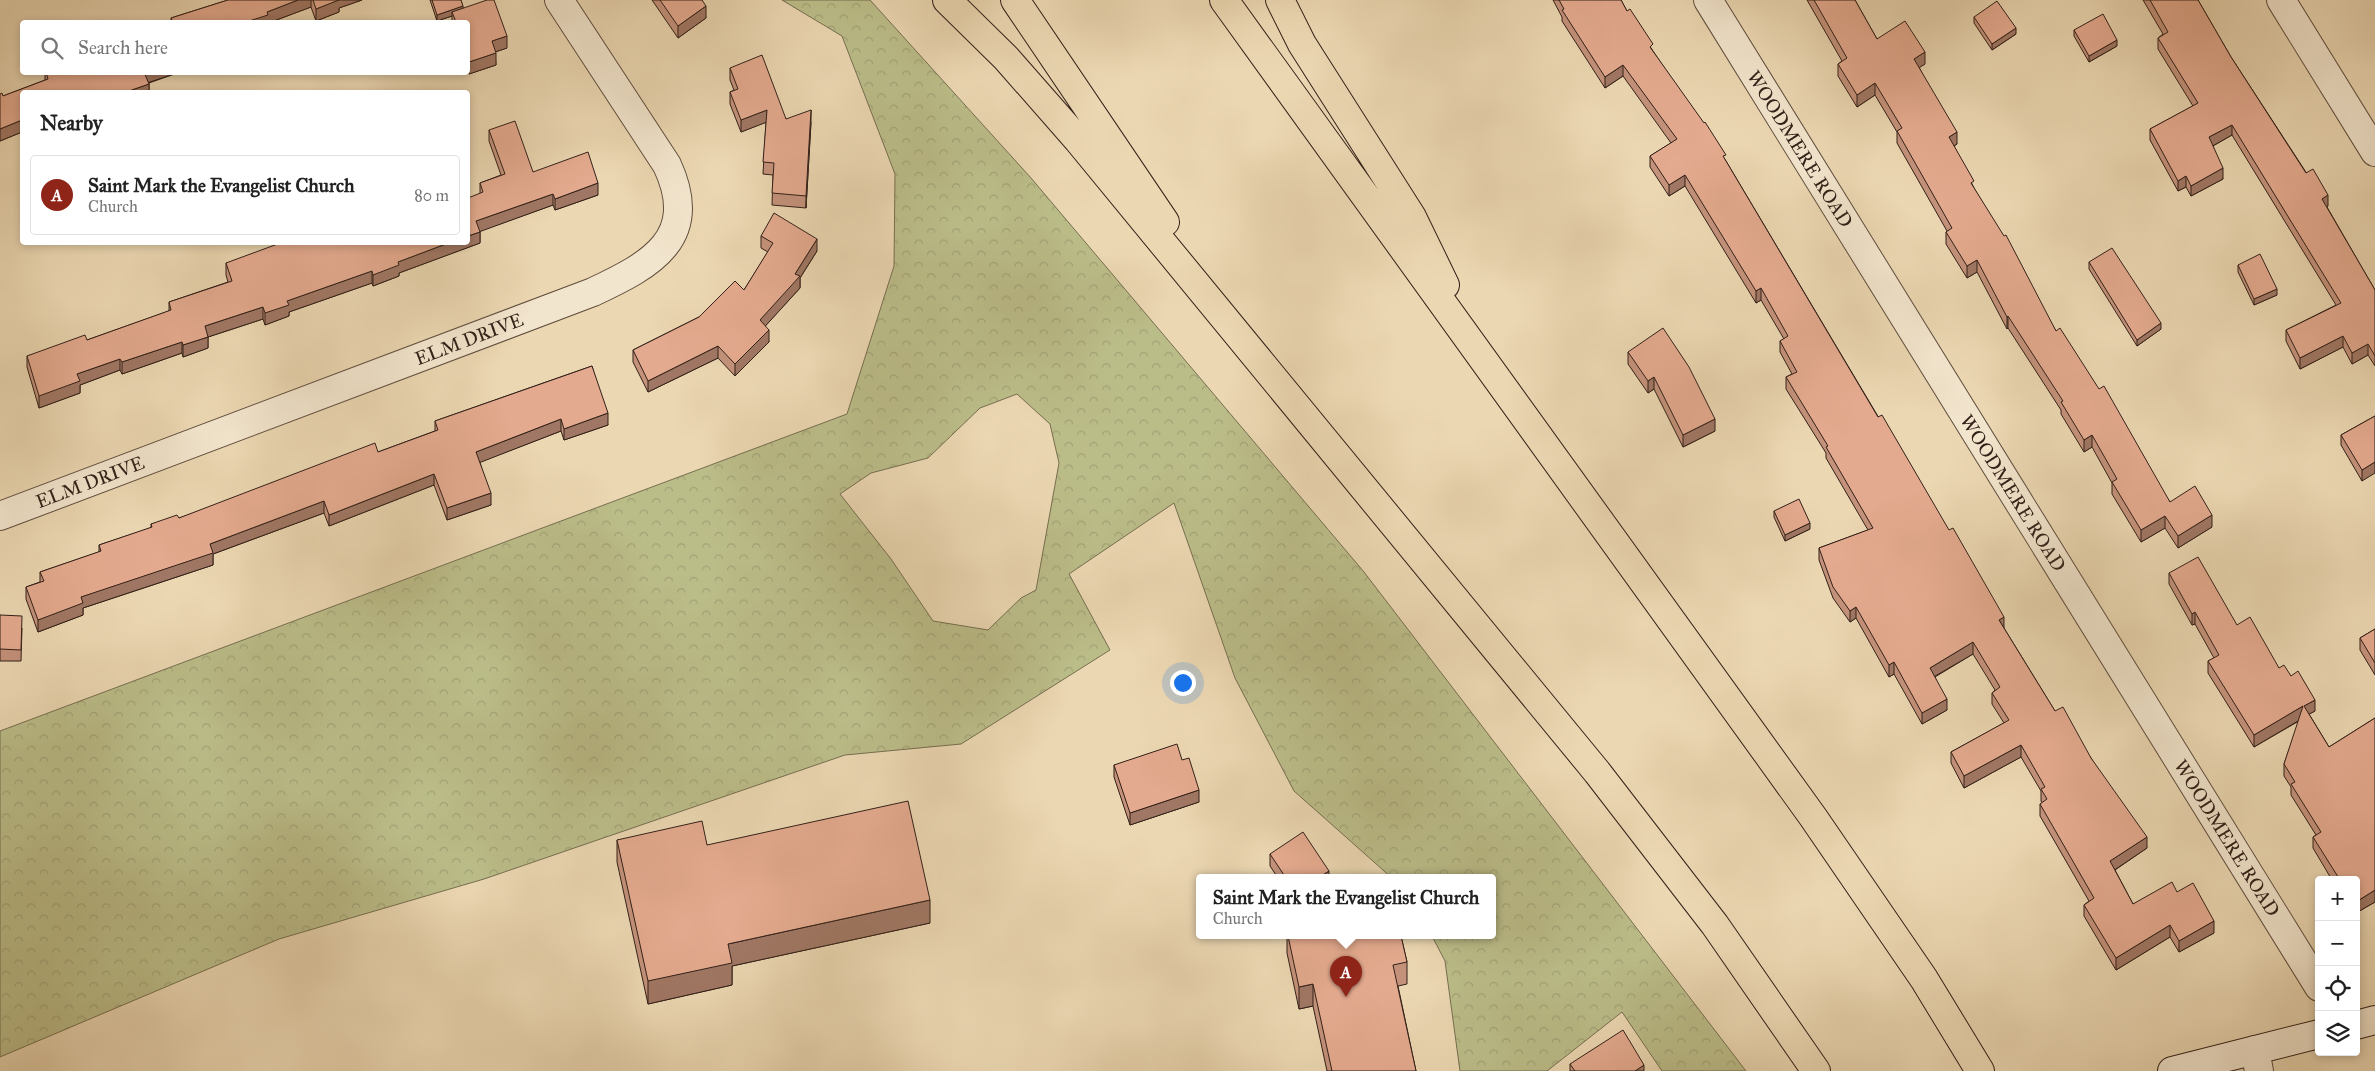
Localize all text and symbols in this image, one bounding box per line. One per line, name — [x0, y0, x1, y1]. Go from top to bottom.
search box — [20, 20, 470, 75]
icon: search — [38, 34, 66, 62]
text: Search here — [78, 36, 168, 59]
street label: WOODMERE ROAD — [1742, 66, 1858, 232]
text: Nearby — [40, 110, 103, 136]
text: Saint Mark the Evangelist Church — [88, 174, 355, 197]
text: A — [52, 186, 62, 205]
text: 80 m — [414, 186, 449, 205]
text: Church — [88, 197, 138, 216]
street label: ELM DRIVE — [411, 308, 527, 370]
street label: WOODMERE ROAD — [1955, 410, 2071, 576]
street label: ELM DRIVE — [32, 451, 148, 513]
your location — [1170, 670, 1196, 696]
street label: WOODMERE ROAD — [2169, 755, 2285, 921]
popup — [1196, 874, 1496, 939]
map controls — [2315, 876, 2360, 1056]
button: + — [2315, 876, 2360, 921]
text: Saint Mark the Evangelist Church — [1213, 886, 1479, 909]
text: Church — [1213, 909, 1263, 928]
button: − — [2315, 921, 2360, 966]
pin: A — [1330, 956, 1362, 997]
button: locate — [2315, 966, 2360, 1011]
button: layers — [2315, 1011, 2360, 1056]

